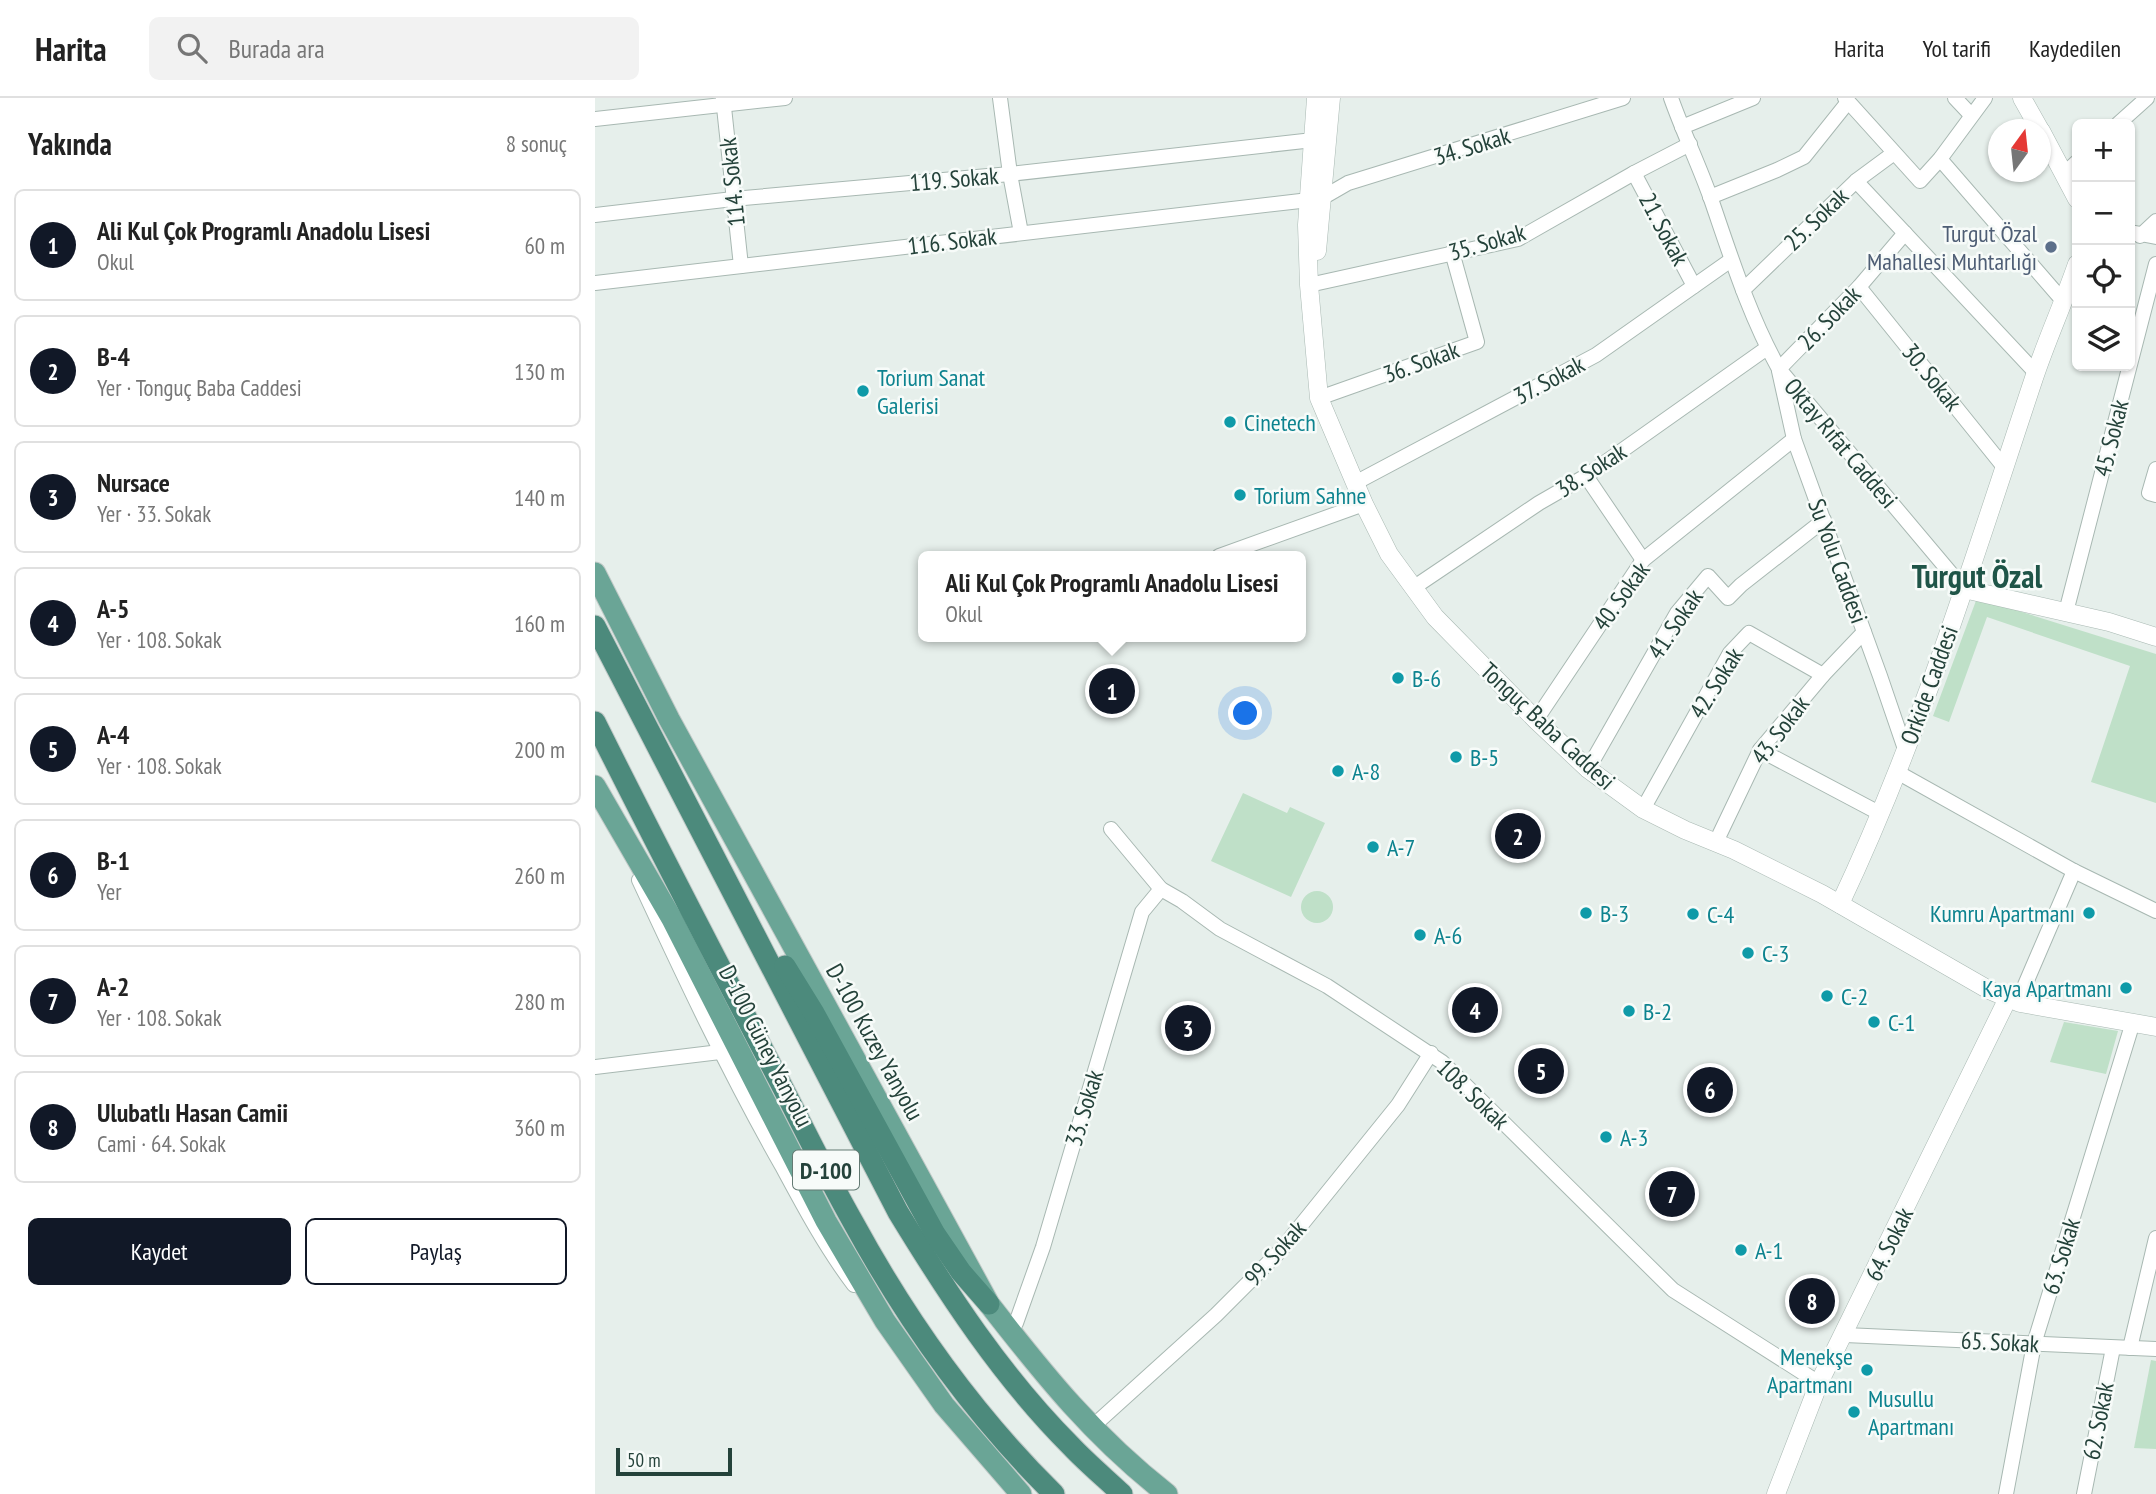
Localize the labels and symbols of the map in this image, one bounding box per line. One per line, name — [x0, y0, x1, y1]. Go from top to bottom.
north arrow — [1988, 119, 2051, 182]
street label: 34. Sokak — [1430, 120, 1515, 172]
street label: 114. Sokak — [712, 135, 752, 228]
street label: 119. Sokak — [908, 160, 1000, 198]
street label: 25. Sokak — [1777, 180, 1855, 257]
street label: 21. Sokak — [1632, 187, 1696, 271]
street label: 35. Sokak — [1445, 216, 1530, 268]
place label: Turgut Özal Mahallesi Muhtarlığı — [1867, 218, 2037, 277]
street label: 116. Sokak — [906, 220, 999, 262]
marker: Turgut Özal Mahallesi Muhtarlığı — [2043, 239, 2059, 255]
street label: 26. Sokak — [1791, 279, 1868, 357]
street label: 36. Sokak — [1379, 334, 1464, 390]
street label: 30. Sokak — [1895, 337, 1969, 418]
street label: 37. Sokak — [1508, 348, 1590, 412]
place label: Torium Sanat Galerisi — [877, 362, 986, 421]
street label: Oktay Rıfat Caddesi — [1778, 372, 1904, 514]
marker: Torium Sanat Galerisi — [855, 383, 871, 399]
street label: 45. Sokak — [2086, 396, 2136, 480]
place label: Cinetech — [1244, 407, 1316, 438]
marker: Cinetech — [1222, 414, 1238, 430]
street label: 38. Sokak — [1550, 435, 1633, 504]
place label: Torium Sahne — [1254, 480, 1366, 511]
marker: Torium Sahne — [1232, 487, 1248, 503]
street label: Su Yolu Caddesi — [1801, 495, 1875, 627]
street label: 40. Sokak — [1585, 555, 1657, 637]
district label: Turgut Özal — [1912, 555, 2042, 597]
street label: 41. Sokak — [1640, 582, 1710, 665]
street label: Orkide Caddesi — [1893, 621, 1965, 749]
street label: 42. Sokak — [1682, 641, 1750, 724]
street label: Tonguç Baba Caddesi — [1474, 656, 1622, 796]
place label: B-6 — [1412, 663, 1441, 694]
pin: 1 — [1089, 665, 1135, 717]
marker: B-6 — [1390, 670, 1406, 686]
street label: 43. Sokak — [1744, 689, 1816, 771]
your location — [1228, 696, 1262, 730]
place label: B-5 — [1470, 742, 1499, 773]
marker: B-5 — [1448, 749, 1464, 765]
place label: A-8 — [1352, 756, 1380, 787]
marker: A-8 — [1330, 763, 1346, 779]
pin: 2 — [1495, 810, 1541, 862]
place label: A-7 — [1387, 832, 1415, 863]
marker: A-7 — [1365, 839, 1381, 855]
place label: B-3 — [1600, 898, 1629, 929]
place label: Kumru Apartmanı — [1930, 898, 2075, 929]
place label: C-4 — [1707, 899, 1735, 930]
marker: B-3 — [1578, 905, 1594, 921]
marker: Kumru Apartmanı — [2081, 905, 2097, 921]
marker: C-4 — [1685, 906, 1701, 922]
place label: A-6 — [1434, 920, 1462, 951]
marker: A-6 — [1412, 927, 1428, 943]
place label: C-3 — [1762, 938, 1789, 969]
marker: C-3 — [1740, 945, 1756, 961]
street label: D-100 Kuzey Yanyolu — [819, 958, 931, 1126]
street label: D-100 Güney Yanyolu — [712, 960, 820, 1132]
place label: Kaya Apartmanı — [1982, 973, 2112, 1004]
marker: Kaya Apartmanı — [2118, 980, 2134, 996]
place label: C-2 — [1841, 981, 1868, 1012]
pin: 4 — [1452, 984, 1498, 1036]
marker: C-2 — [1819, 988, 1835, 1004]
place label: B-2 — [1643, 996, 1672, 1027]
pin: 3 — [1165, 1002, 1211, 1054]
marker: B-2 — [1621, 1003, 1637, 1019]
place label: C-1 — [1888, 1007, 1915, 1038]
marker: C-1 — [1866, 1014, 1882, 1030]
pin: 5 — [1518, 1045, 1564, 1097]
street label: 108. Sokak — [1430, 1052, 1516, 1137]
pin: 6 — [1687, 1064, 1733, 1116]
street label: 33. Sokak — [1058, 1065, 1110, 1150]
place label: A-3 — [1620, 1122, 1648, 1153]
marker: A-3 — [1598, 1129, 1614, 1145]
road number: D-100 — [793, 1150, 859, 1190]
pin: 7 — [1649, 1168, 1695, 1220]
street label: 64. Sokak — [1858, 1201, 1920, 1286]
street label: 99. Sokak — [1237, 1213, 1313, 1292]
street label: 63. Sokak — [2035, 1213, 2087, 1298]
place label: A-1 — [1755, 1235, 1783, 1266]
marker: A-1 — [1733, 1242, 1749, 1258]
pin: 8 — [1789, 1275, 1835, 1327]
street label: 65. Sokak — [1960, 1324, 2041, 1360]
place label: Menekşe Apartmanı — [1767, 1341, 1853, 1400]
marker: Menekşe Apartmanı — [1859, 1362, 1875, 1378]
street label: 62. Sokak — [2075, 1379, 2121, 1462]
place label: Musullu Apartmanı — [1868, 1383, 1954, 1442]
marker: Musullu Apartmanı — [1846, 1404, 1862, 1420]
scale bar — [616, 1445, 731, 1477]

